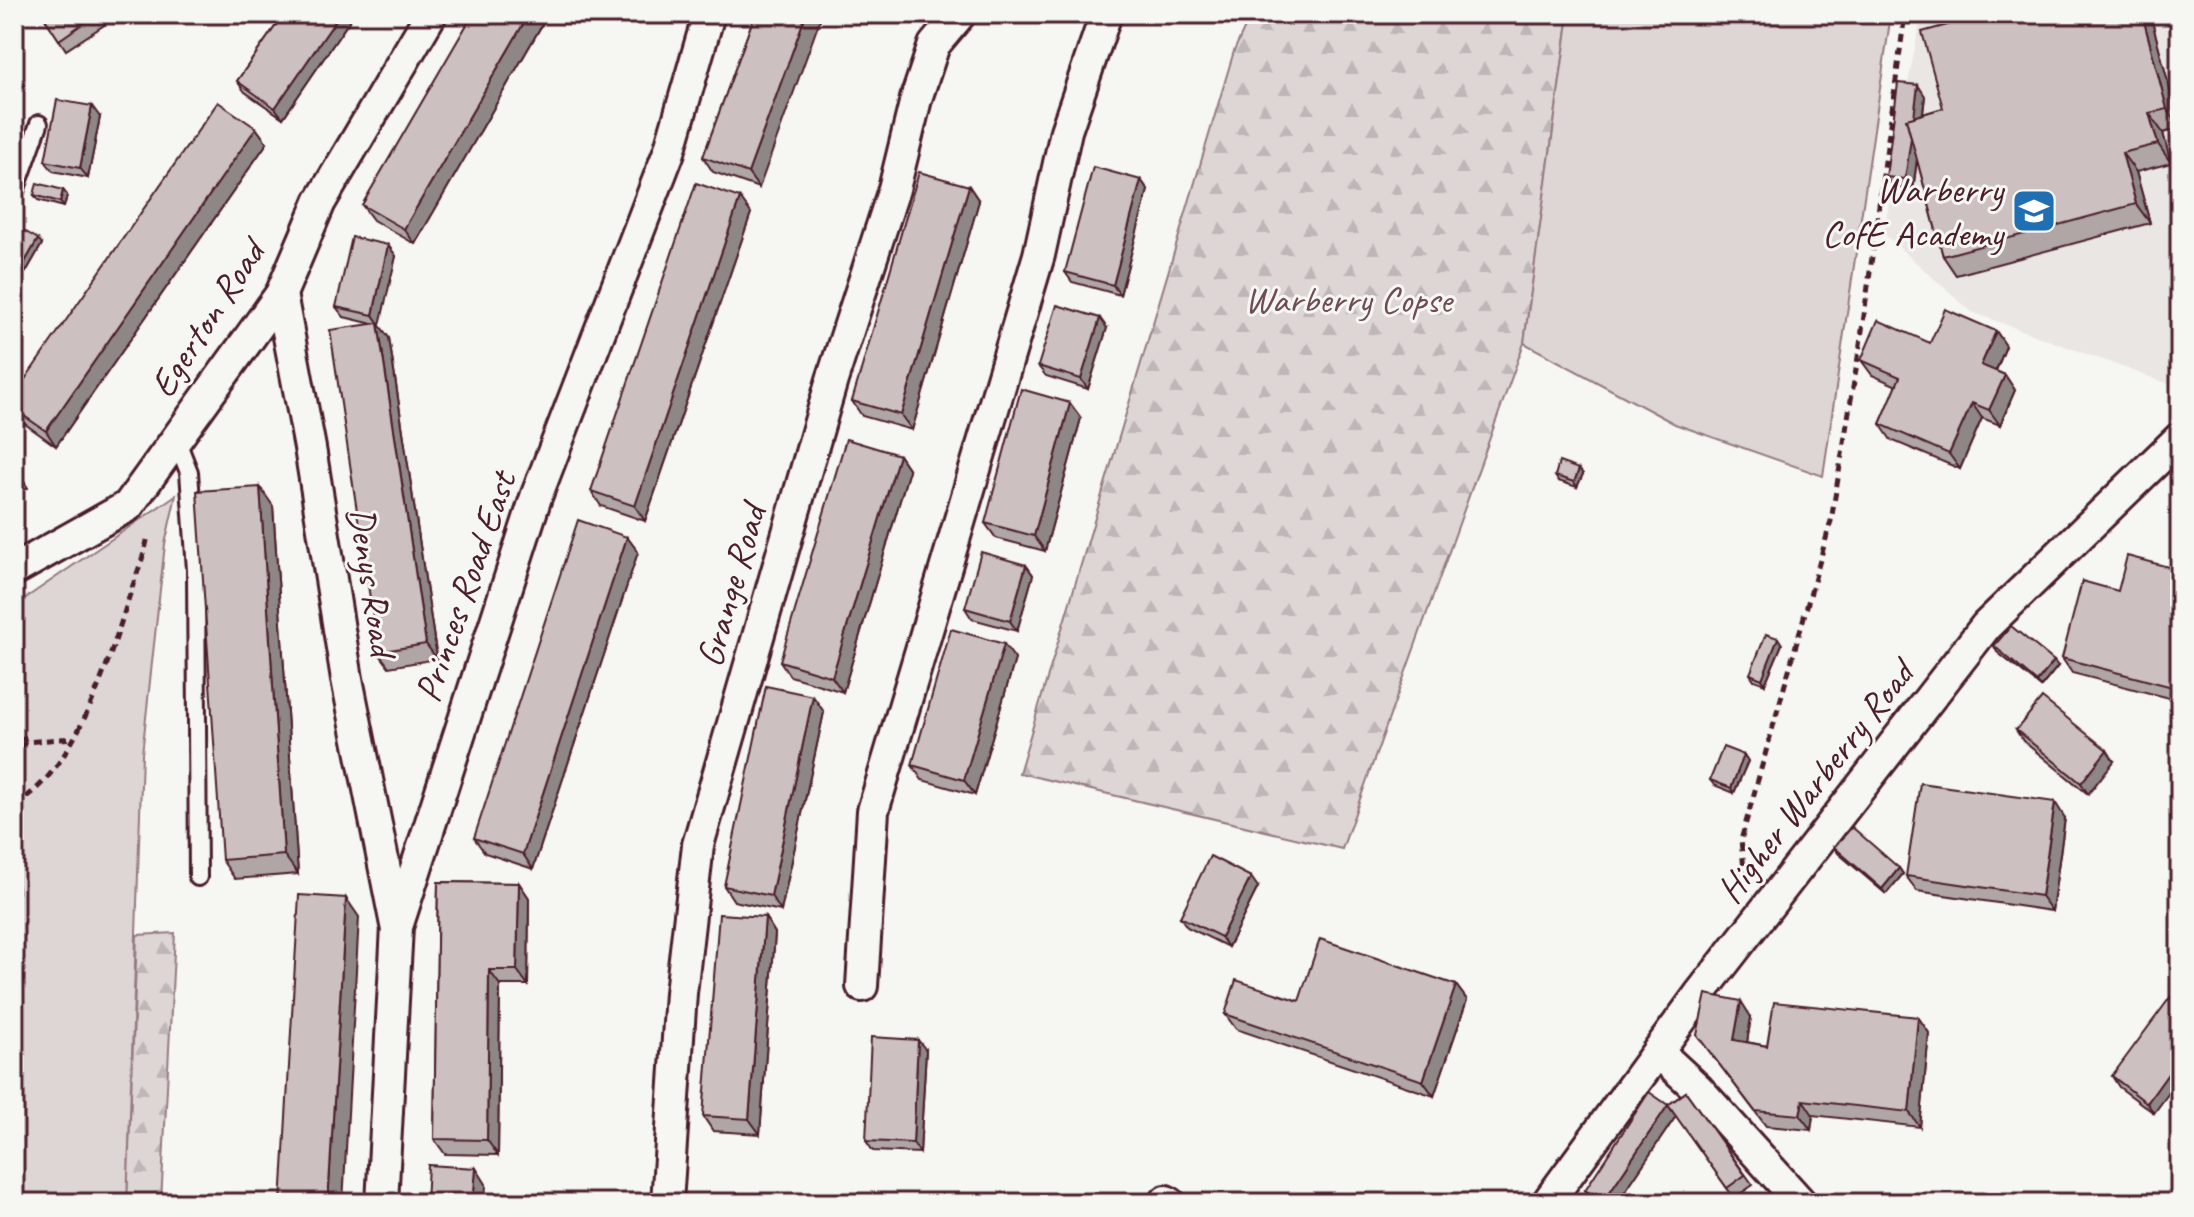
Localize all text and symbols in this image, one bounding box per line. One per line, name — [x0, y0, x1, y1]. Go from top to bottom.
place label: Warberry CofE Academy — [1822, 166, 2006, 257]
school or university icon: Warberry CofE Academy — [2010, 187, 2058, 235]
street label: Egerton Road — [139, 227, 278, 406]
park label: Warberry Copse — [1244, 276, 1454, 323]
street label: Princes Road East — [404, 463, 527, 708]
street label: Grange Road — [686, 494, 778, 672]
street label: Denys Road — [337, 503, 408, 665]
street label: Higher Warberry Road — [1706, 648, 1927, 912]

